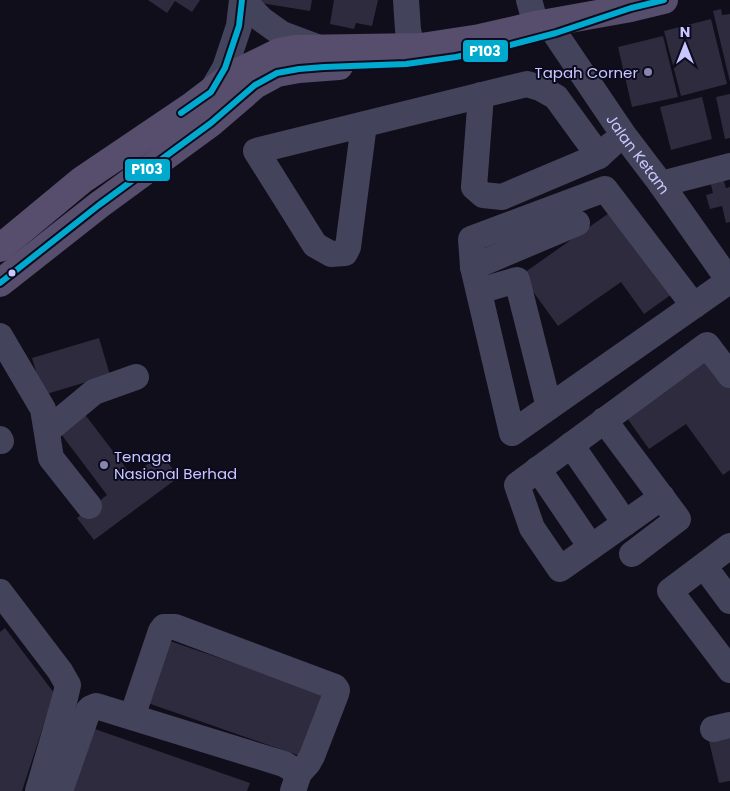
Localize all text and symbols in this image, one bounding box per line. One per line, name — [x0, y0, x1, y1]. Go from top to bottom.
north arrow — [660, 20, 710, 70]
text: N — [680, 22, 690, 42]
line badge: P103 — [462, 39, 509, 63]
text: P103 — [469, 41, 501, 61]
place label: Tapah Corner — [535, 62, 638, 83]
marker: Tapah Corner — [642, 66, 654, 78]
street label: Jalan Ketam — [602, 110, 675, 198]
line badge: P103 — [124, 158, 171, 182]
text: P103 — [131, 159, 163, 179]
unlabelled marker — [7, 268, 17, 278]
place label: Tenaga Nasional Berhad — [114, 446, 237, 484]
marker: Tenaga Nasional Berhad — [98, 459, 110, 471]

